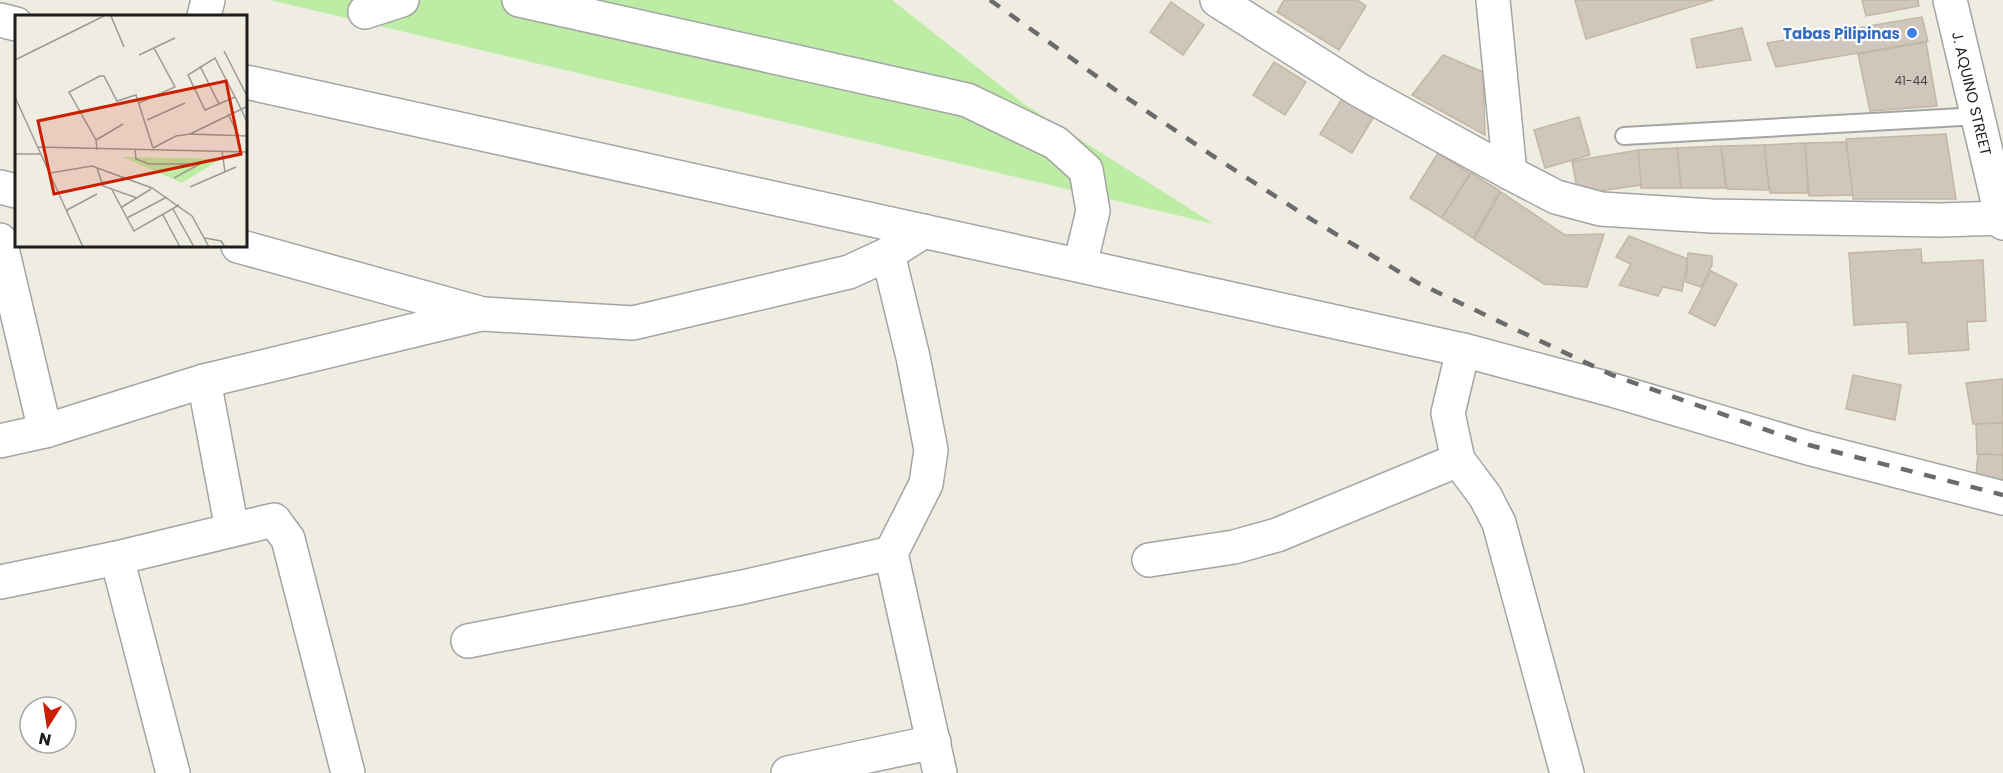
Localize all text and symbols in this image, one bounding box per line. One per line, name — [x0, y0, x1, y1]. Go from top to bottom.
inset map — [15, 15, 248, 248]
place label: Tabas Pilipinas — [1783, 23, 1900, 44]
marker: Tabas Pilipinas — [1905, 26, 1919, 40]
street label: J. AQUINO STREET — [1947, 29, 1997, 158]
house number: 41-44 — [1894, 72, 1928, 89]
north arrow — [18, 695, 78, 755]
text: N — [37, 727, 53, 752]

